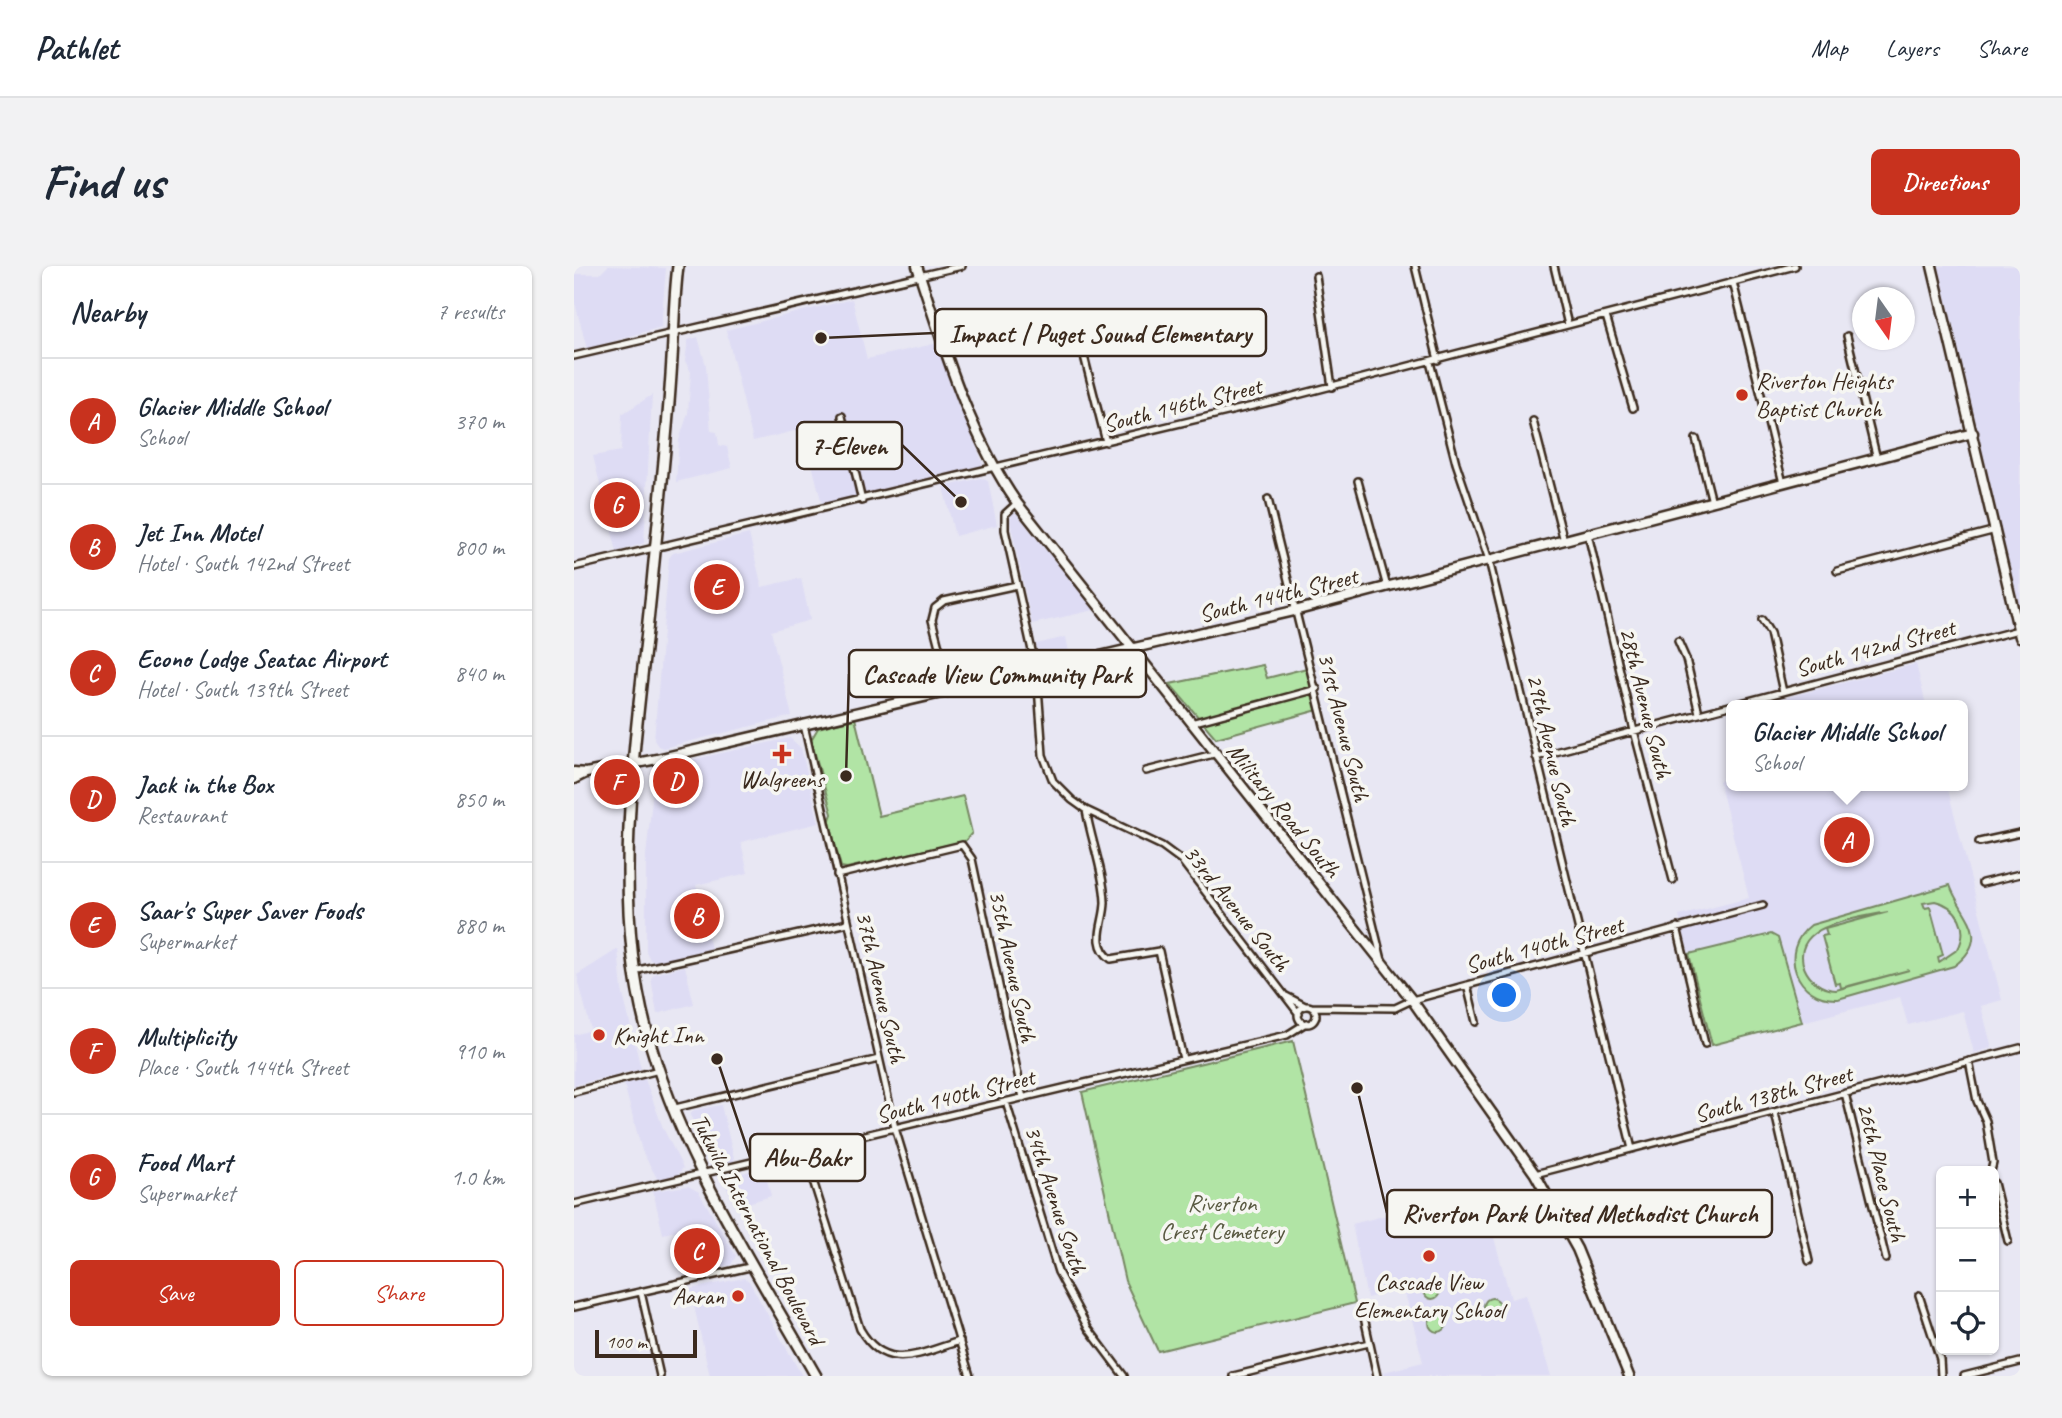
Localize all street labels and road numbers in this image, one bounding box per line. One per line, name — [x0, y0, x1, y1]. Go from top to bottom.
street label: South 146th Street — [1100, 370, 1266, 439]
street label: South 144th Street — [1196, 560, 1362, 629]
street label: South 142nd Street — [1792, 612, 1960, 684]
street label: 28th Avenue South — [1613, 624, 1680, 783]
street label: 31st Avenue South — [1311, 650, 1377, 806]
street label: 29th Avenue South — [1520, 671, 1584, 830]
street label: Military Road South — [1220, 736, 1349, 885]
street label: 33rd Avenue South — [1177, 839, 1298, 978]
street label: 35th Avenue South — [982, 887, 1044, 1046]
street label: 37th Avenue South — [849, 908, 913, 1067]
street label: South 140th Street — [1462, 909, 1628, 980]
street label: South 138th Street — [1691, 1058, 1857, 1129]
street label: South 140th Street — [873, 1061, 1039, 1130]
street label: 26th Place South — [1850, 1100, 1914, 1246]
street label: Tukwila International Boulevard — [684, 1108, 833, 1353]
street label: 34th Avenue South — [1018, 1122, 1095, 1279]

